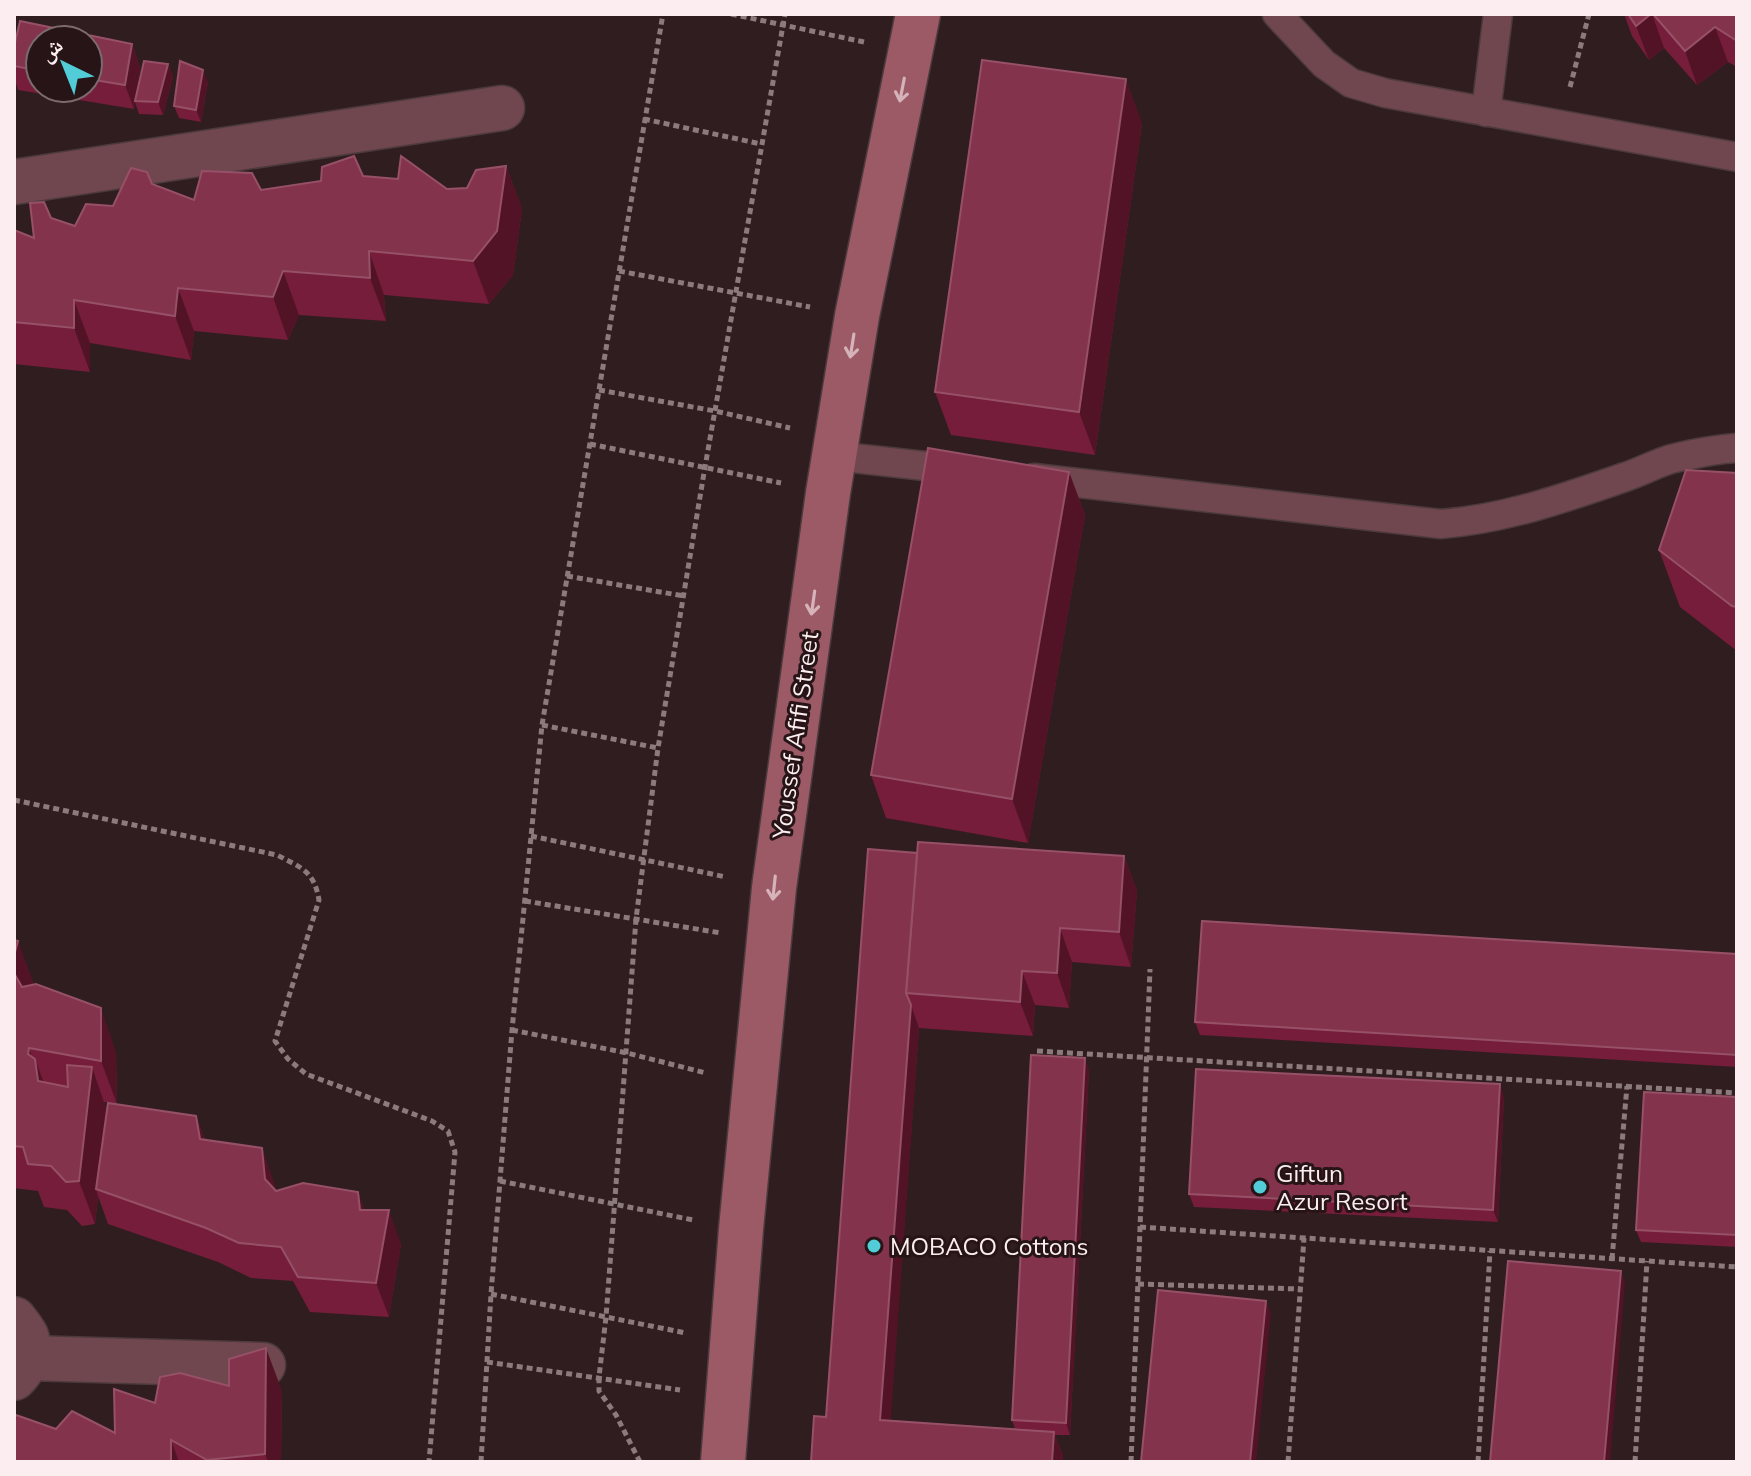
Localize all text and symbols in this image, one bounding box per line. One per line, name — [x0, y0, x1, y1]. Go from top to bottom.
north arrow — [24, 24, 104, 104]
text: ش — [32, 31, 68, 68]
one-way arrow — [894, 77, 909, 103]
one-way arrow — [844, 332, 859, 358]
one-way arrow — [805, 589, 820, 615]
street label: Youssef Afifi Street — [765, 629, 824, 842]
one-way arrow — [767, 874, 782, 901]
place label: Giftun Azur Resort — [1276, 1158, 1408, 1216]
marker: Giftun Azur Resort — [1251, 1178, 1269, 1196]
place label: MOBACO Cottons — [890, 1231, 1089, 1261]
marker: MOBACO Cottons — [865, 1237, 883, 1255]

